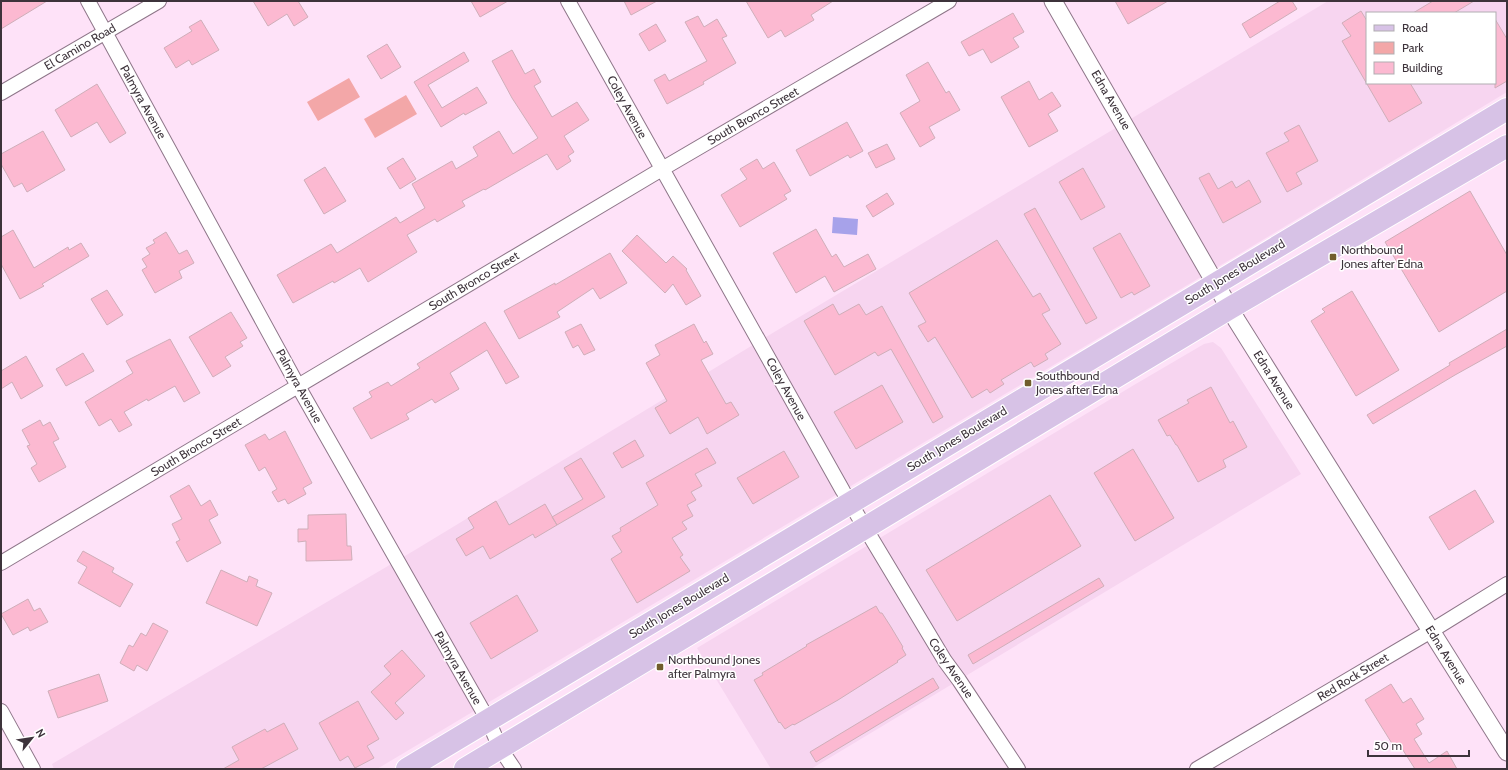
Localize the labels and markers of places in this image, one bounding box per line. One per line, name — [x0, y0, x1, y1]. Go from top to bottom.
place label: Northbound Jones after Edna — [1340, 242, 1423, 271]
marker: Northbound Jones after Edna — [1328, 252, 1338, 262]
place label: Southbound Jones after Edna — [1035, 368, 1118, 397]
marker: Southbound Jones after Edna — [1023, 378, 1033, 388]
place label: Northbound Jones after Palmyra — [668, 652, 760, 681]
marker: Northbound Jones after Palmyra — [655, 662, 665, 672]

